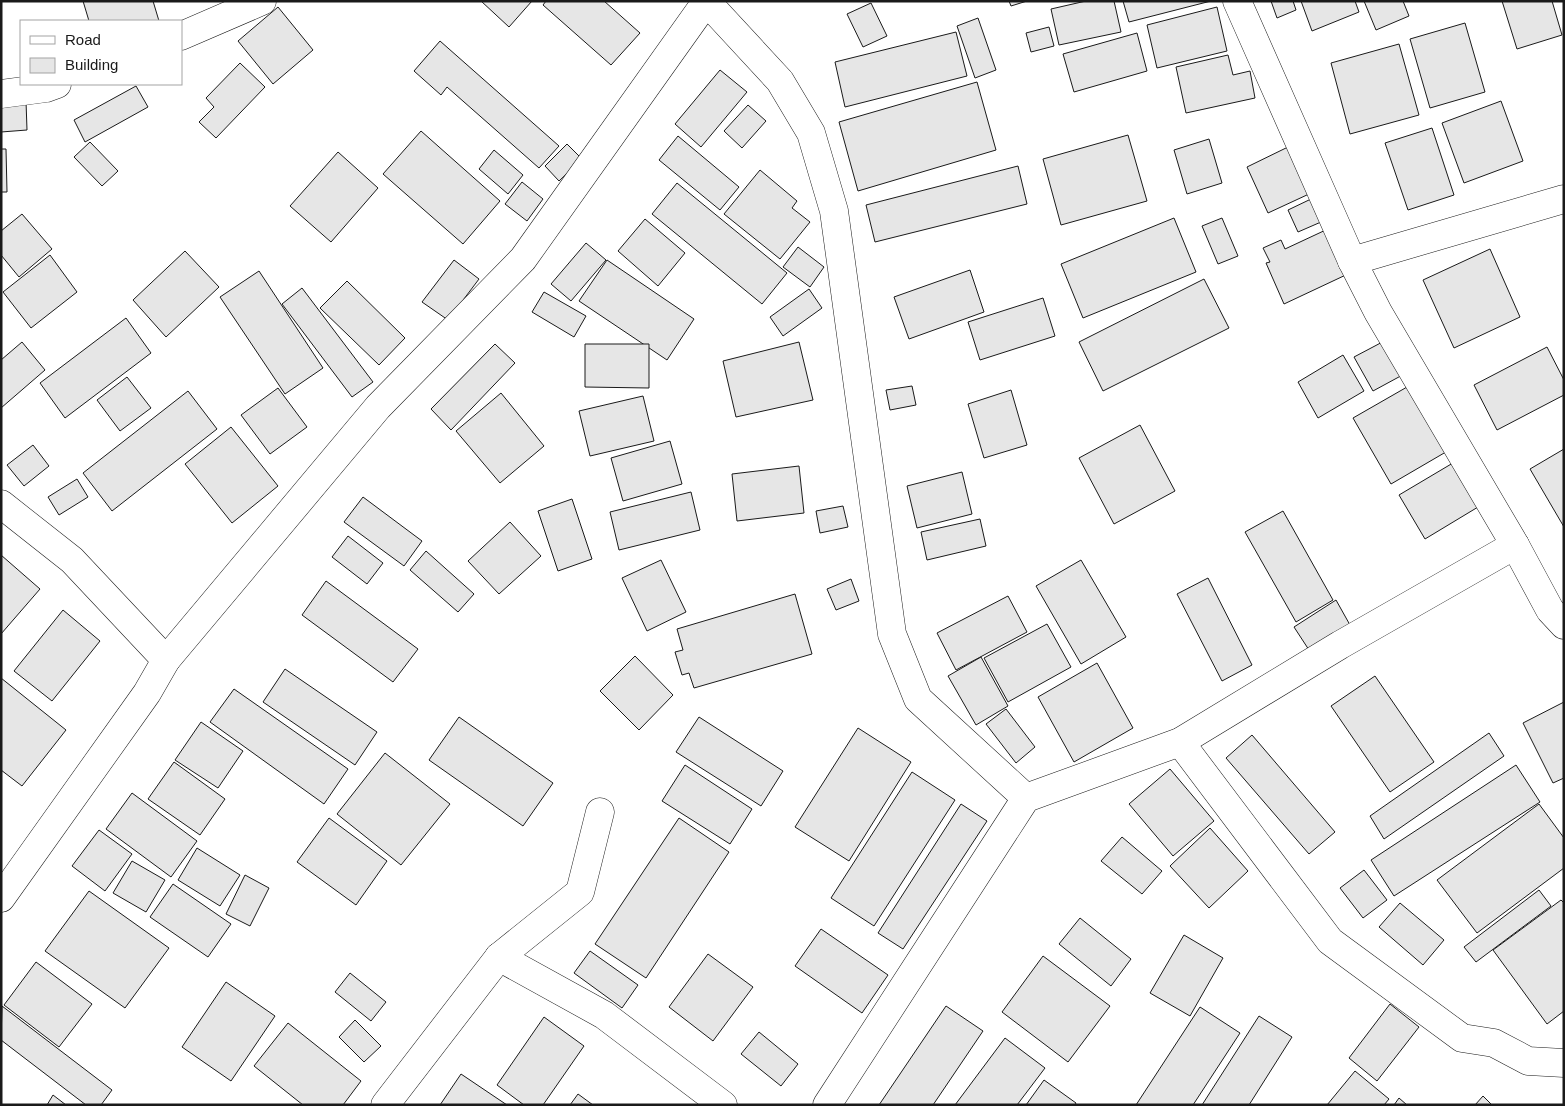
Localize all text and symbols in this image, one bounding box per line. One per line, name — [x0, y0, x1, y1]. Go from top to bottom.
legend — [20, 20, 182, 85]
text: Road — [65, 31, 101, 48]
text: Building — [65, 56, 118, 73]

